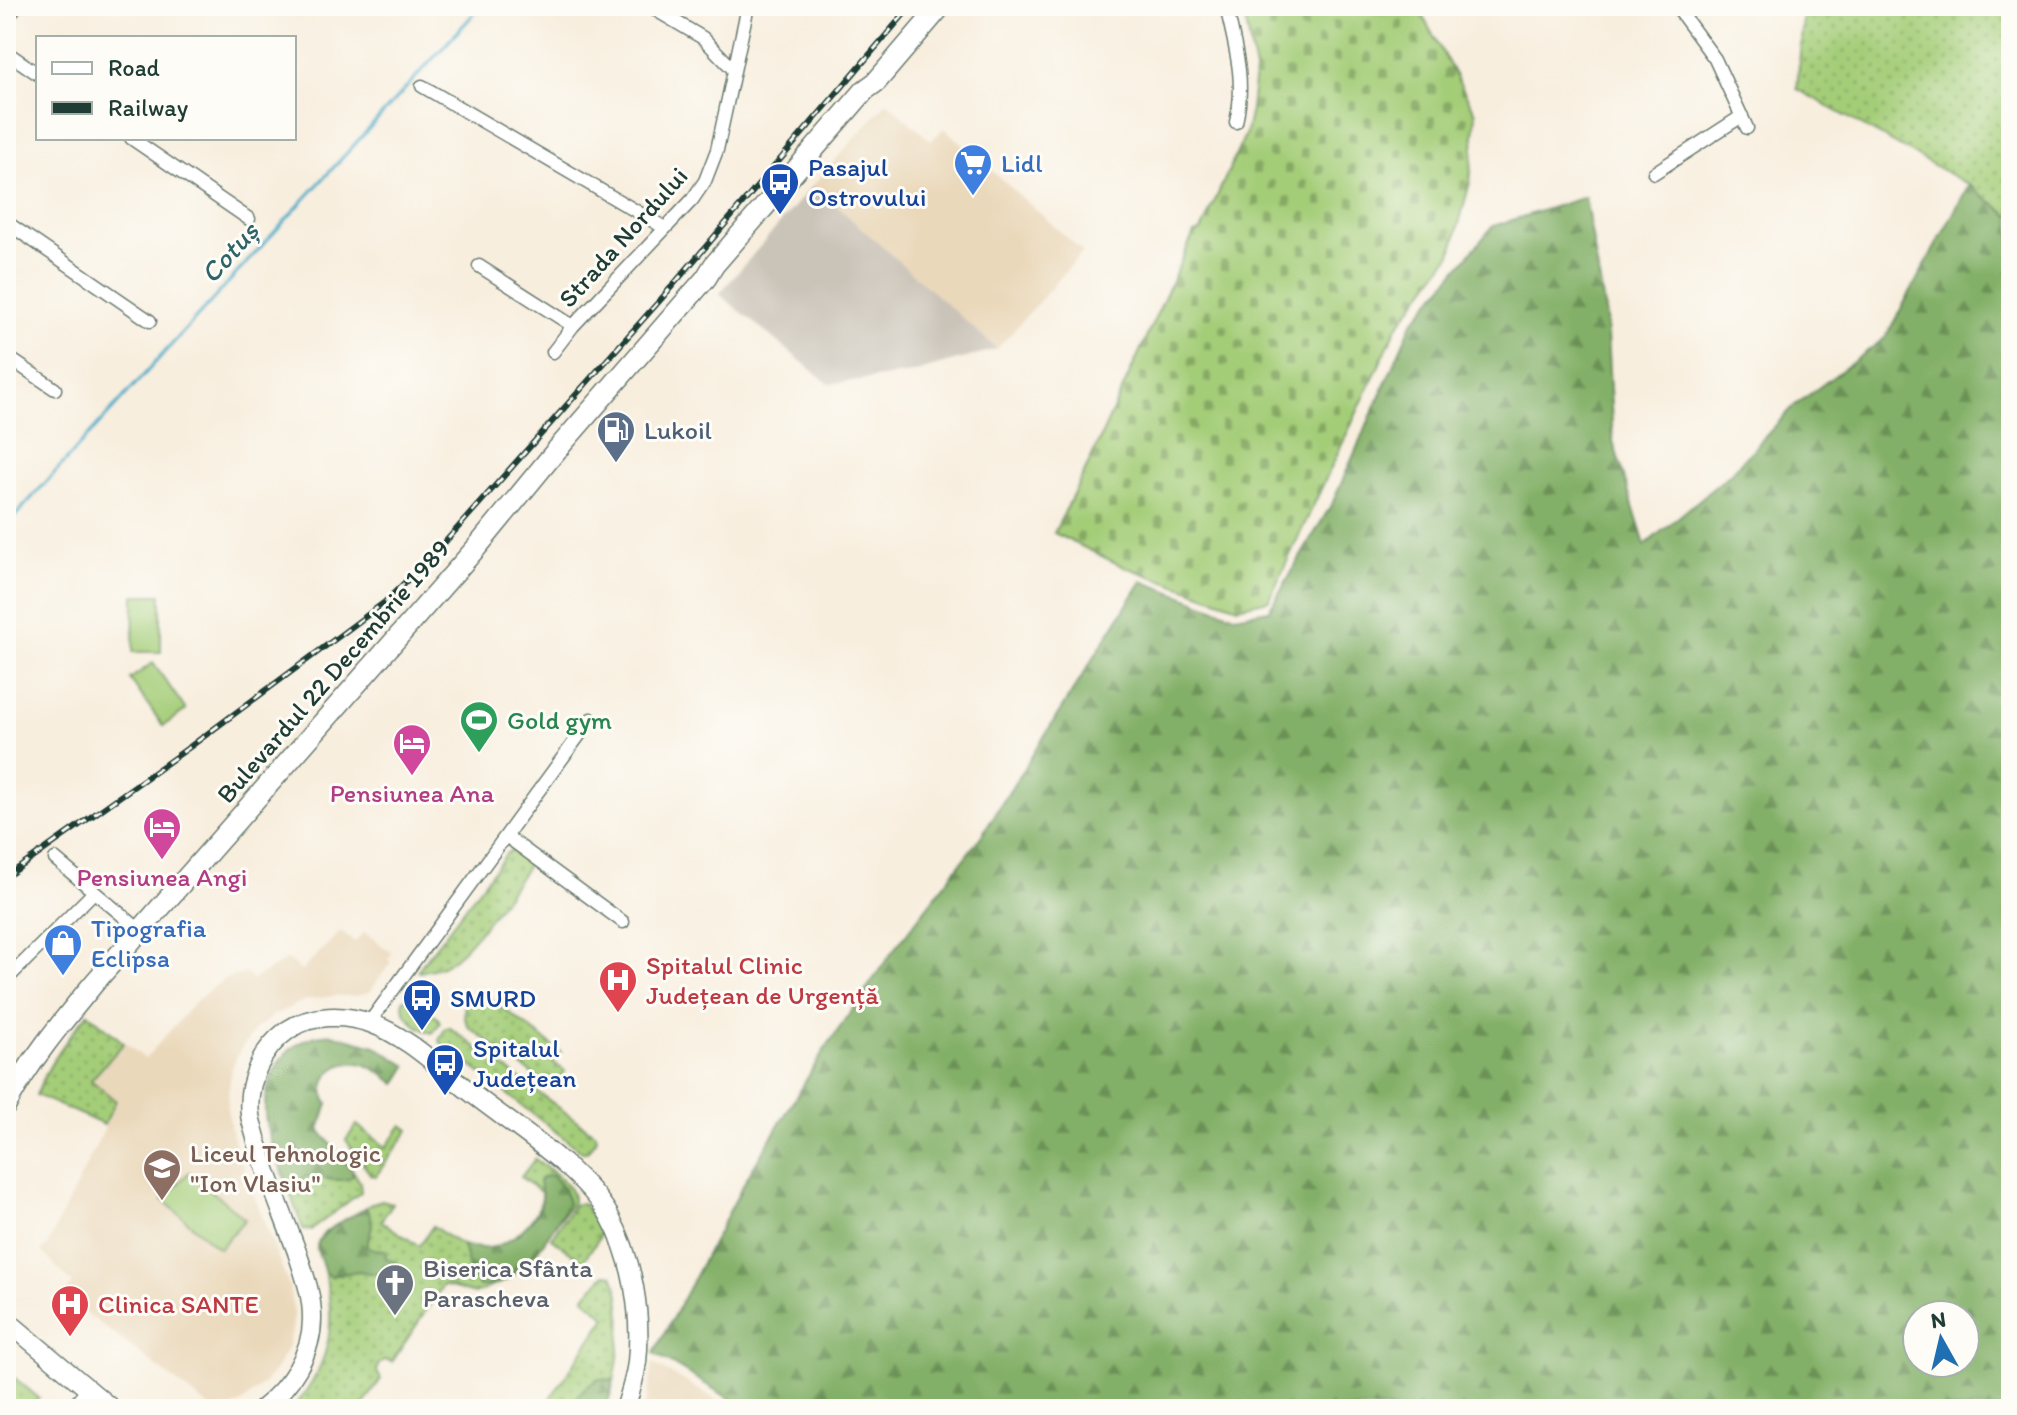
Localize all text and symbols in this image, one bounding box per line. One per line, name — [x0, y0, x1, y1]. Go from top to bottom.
legend — [36, 36, 296, 140]
text: Road — [108, 53, 160, 82]
text: Railway — [108, 93, 189, 122]
supermarket icon: Lidl — [952, 142, 994, 197]
place label: Lidl — [1001, 147, 1043, 179]
place label: Pasajul Ostrovului — [808, 151, 926, 213]
street label: Strada Nordului — [552, 160, 694, 314]
bus stop icon: Pasajul Ostrovului — [759, 161, 801, 216]
water label: Cotuș — [193, 213, 266, 290]
fuel station icon: Lukoil — [595, 409, 637, 464]
place label: Lukoil — [644, 414, 712, 446]
street label: Bulevardul 22 Decembrie 1989 — [210, 532, 456, 810]
sports icon: Gold gym — [458, 699, 500, 754]
place label: Gold gym — [507, 704, 612, 736]
hotel icon: Pensiunea Ana — [391, 722, 433, 777]
place label: Pensiunea Ana — [330, 777, 495, 809]
hotel icon: Pensiunea Angi — [141, 806, 183, 861]
place label: Pensiunea Angi — [77, 861, 247, 893]
place label: Tipografia Eclipsa — [91, 912, 207, 974]
shop icon: Tipografia Eclipsa — [42, 922, 84, 977]
place label: Spitalul Clinic Județean de Urgență — [646, 949, 879, 1011]
hospital icon: Spitalul Clinic Județean de Urgență — [597, 959, 639, 1014]
bus stop icon: SMURD — [401, 977, 443, 1032]
place label: SMURD — [450, 982, 536, 1014]
place label: Spitalul Județean — [473, 1032, 576, 1094]
bus stop icon: Spitalul Județean — [424, 1042, 466, 1097]
place label: Liceul Tehnologic "Ion Vlasiu" — [190, 1137, 381, 1199]
school or university icon: Liceul Tehnologic "Ion Vlasiu" — [141, 1147, 183, 1202]
place label: Biserica Sfânta Parascheva — [423, 1252, 593, 1314]
church icon: Biserica Sfânta Parascheva — [374, 1262, 416, 1317]
hospital icon: Clinica SANTE — [49, 1283, 91, 1338]
place label: Clinica SANTE — [98, 1288, 259, 1320]
north arrow — [1901, 1299, 1981, 1379]
text: N — [1929, 1305, 1948, 1334]

